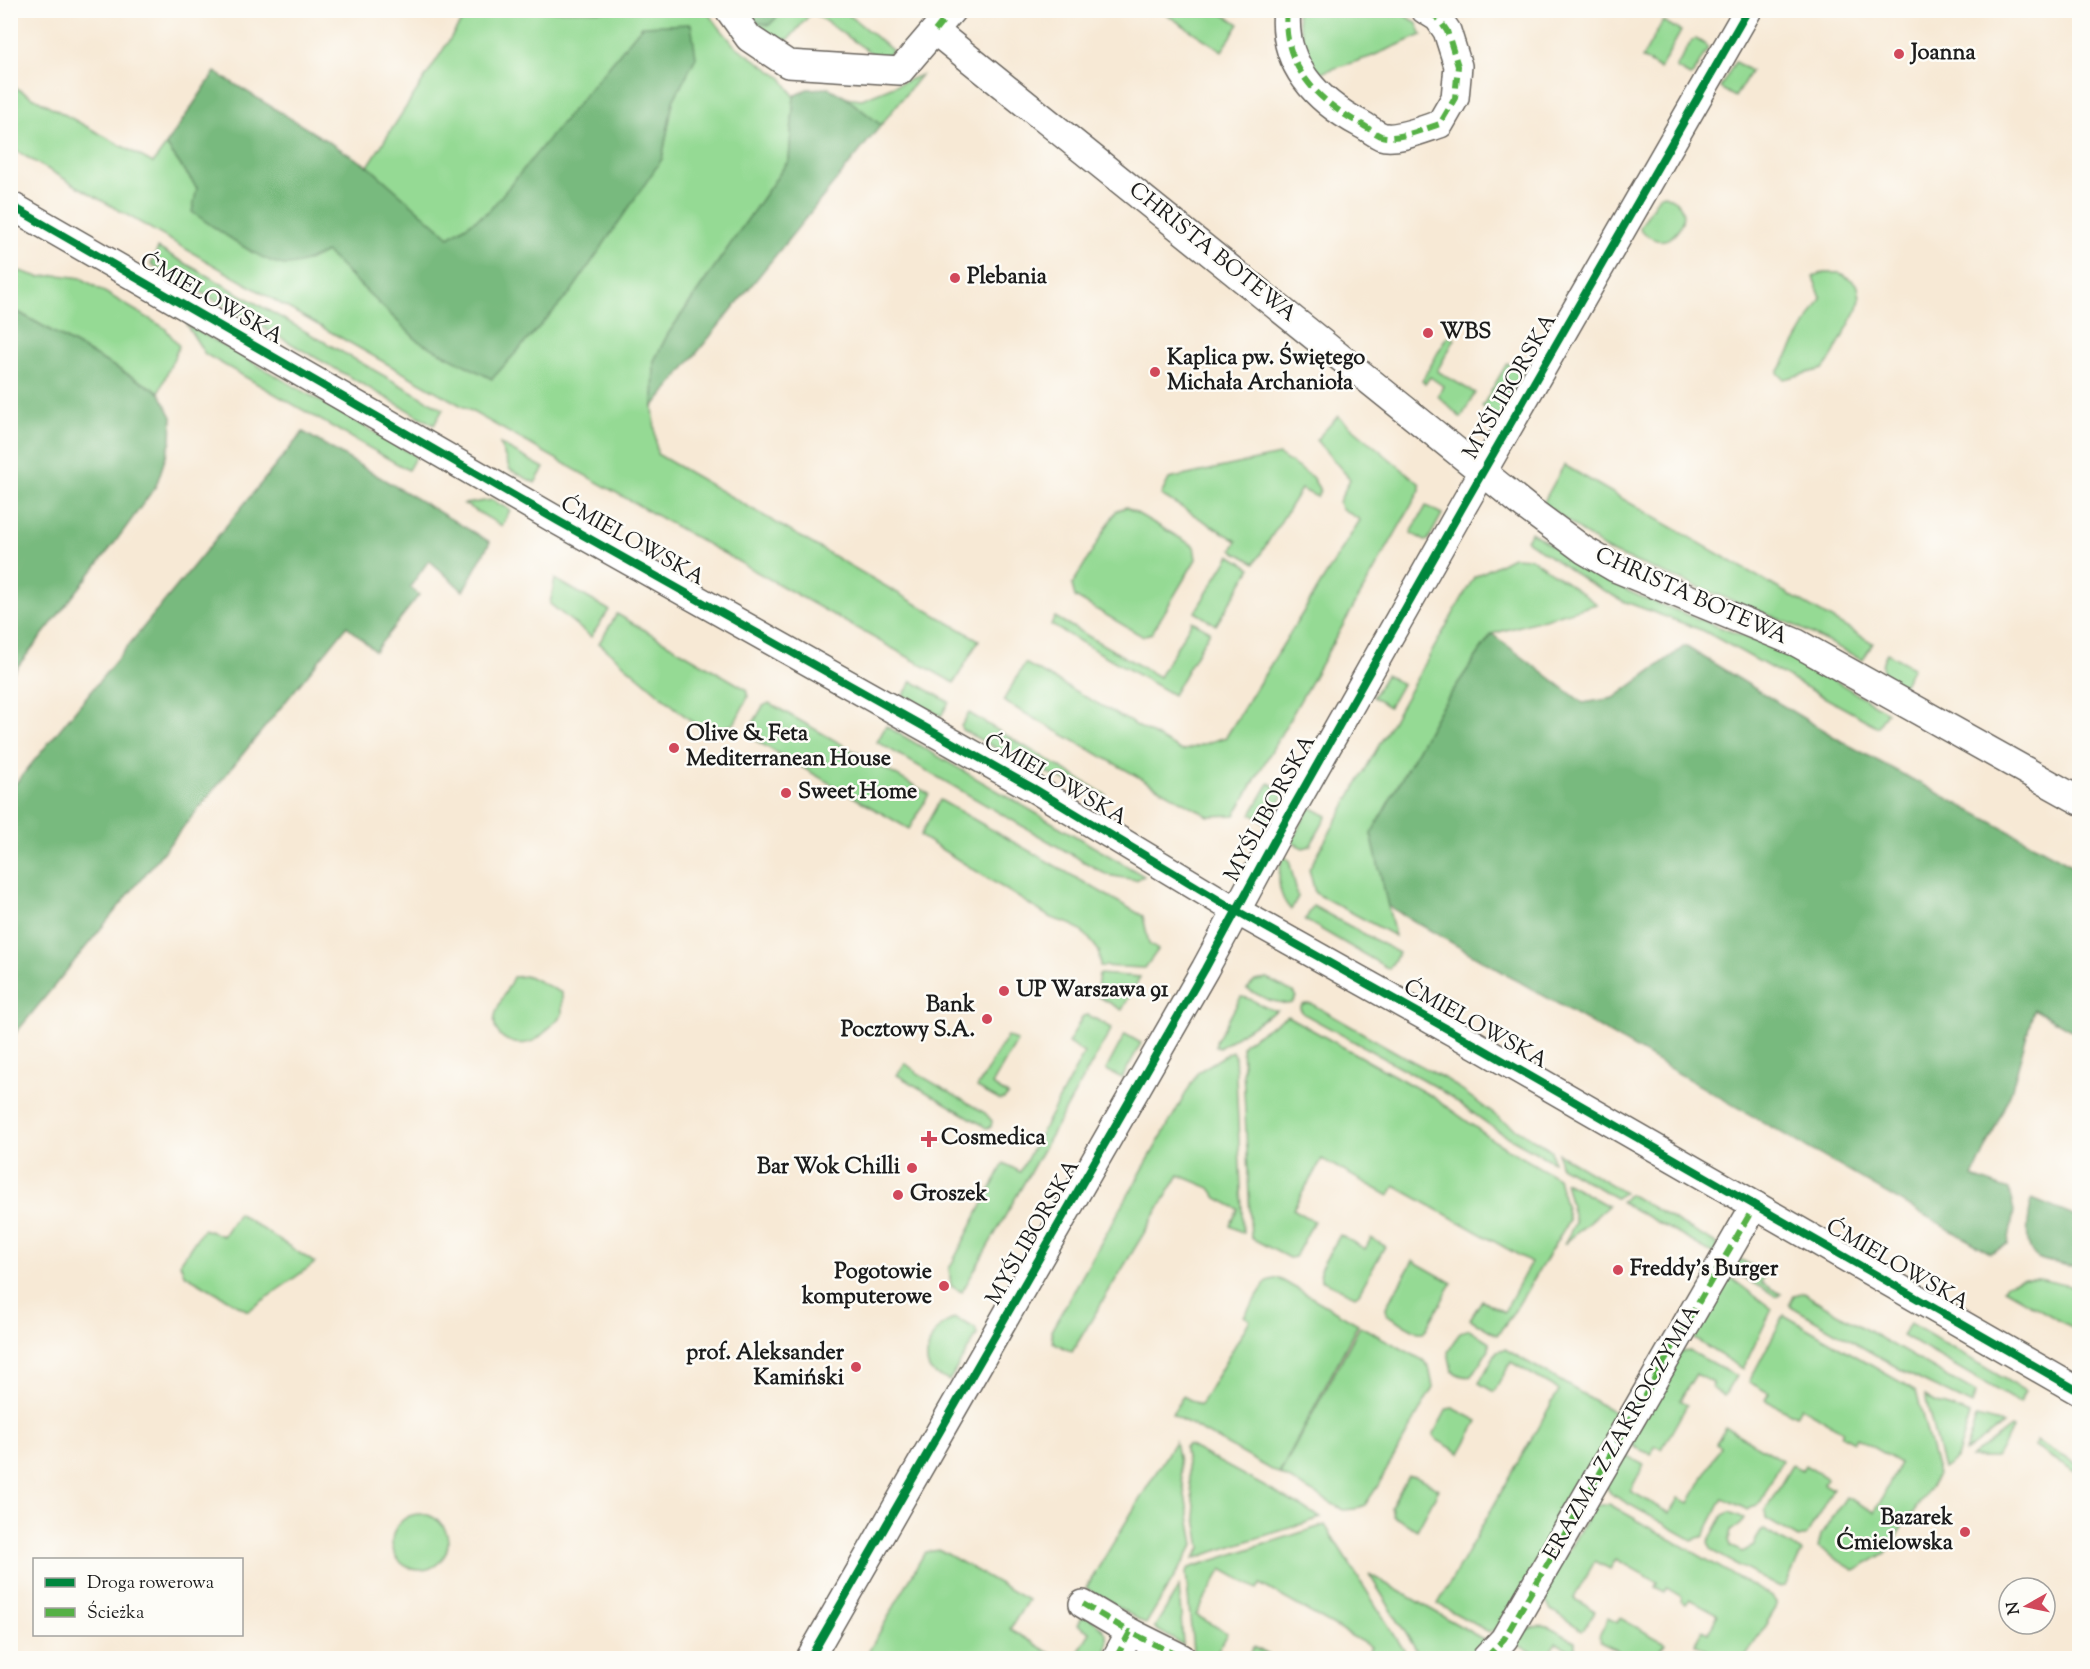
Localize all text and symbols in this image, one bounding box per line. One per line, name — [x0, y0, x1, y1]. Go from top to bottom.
place label: Joanna — [1909, 38, 1977, 70]
marker: Joanna — [1892, 47, 1906, 61]
street label: CHRISTA BOTEWA — [1121, 175, 1303, 331]
street label: ĆMIELOWSKA — [133, 245, 289, 354]
place label: Plebania — [967, 262, 1048, 294]
marker: Plebania — [948, 271, 962, 285]
street label: MYŚLIBORSKA — [1455, 307, 1566, 466]
place label: WBS — [1440, 317, 1491, 349]
marker: WBS — [1421, 326, 1435, 340]
place label: Kaplica pw. Świętego Michała Archanioła — [1167, 341, 1365, 400]
marker: Kaplica pw. Świętego Michała Archanioła — [1148, 365, 1162, 379]
street label: ĆMIELOWSKA — [554, 488, 711, 595]
street label: CHRISTA BOTEWA — [1590, 540, 1793, 654]
place label: Olive & Feta Mediterranean House — [686, 719, 891, 776]
street label: ĆMIELOWSKA — [977, 726, 1133, 835]
street label: MYŚLIBORSKA — [1216, 729, 1325, 888]
marker: Olive & Feta Mediterranean House — [667, 741, 681, 755]
place label: Sweet Home — [798, 777, 917, 809]
marker: Sweet Home — [779, 786, 793, 800]
street label: ĆMIELOWSKA — [1397, 971, 1554, 1078]
place label: UP Warszawa 91 — [1016, 975, 1169, 1007]
marker: UP Warszawa 91 — [997, 984, 1011, 998]
place label: Bank Pocztowy S.A. — [841, 990, 975, 1047]
marker: Bank Pocztowy S.A. — [980, 1012, 994, 1026]
place label: Cosmedica — [941, 1123, 1047, 1155]
marker: Cosmedica — [922, 1132, 936, 1146]
place label: Bar Wok Chilli — [757, 1152, 901, 1184]
street label: MYŚLIBORSKA — [978, 1153, 1089, 1312]
marker: Bar Wok Chilli — [905, 1161, 919, 1175]
place label: Groszek — [910, 1179, 987, 1211]
marker: Groszek — [891, 1188, 905, 1202]
street label: ĆMIELOWSKA — [1819, 1211, 1975, 1320]
place label: Freddy's Burger — [1630, 1254, 1779, 1286]
place label: Pogotowie komputerowe — [801, 1257, 932, 1314]
marker: Freddy's Burger — [1611, 1263, 1625, 1277]
marker: Pogotowie komputerowe — [937, 1279, 951, 1293]
street label: ERAZMA Z ZAKROCZYMIA — [1537, 1299, 1710, 1567]
place label: prof. Aleksander Kamiński — [686, 1338, 845, 1395]
marker: prof. Aleksander Kamiński — [849, 1360, 863, 1374]
place label: Bazarek Ćmielowska — [1837, 1503, 1954, 1560]
marker: Bazarek Ćmielowska — [1958, 1525, 1972, 1539]
legend — [33, 1558, 243, 1636]
text: Droga rowerowa — [87, 1571, 214, 1597]
north arrow — [1997, 1576, 2057, 1636]
text: Ścieżka — [87, 1600, 144, 1627]
text: N — [2002, 1600, 2027, 1616]

